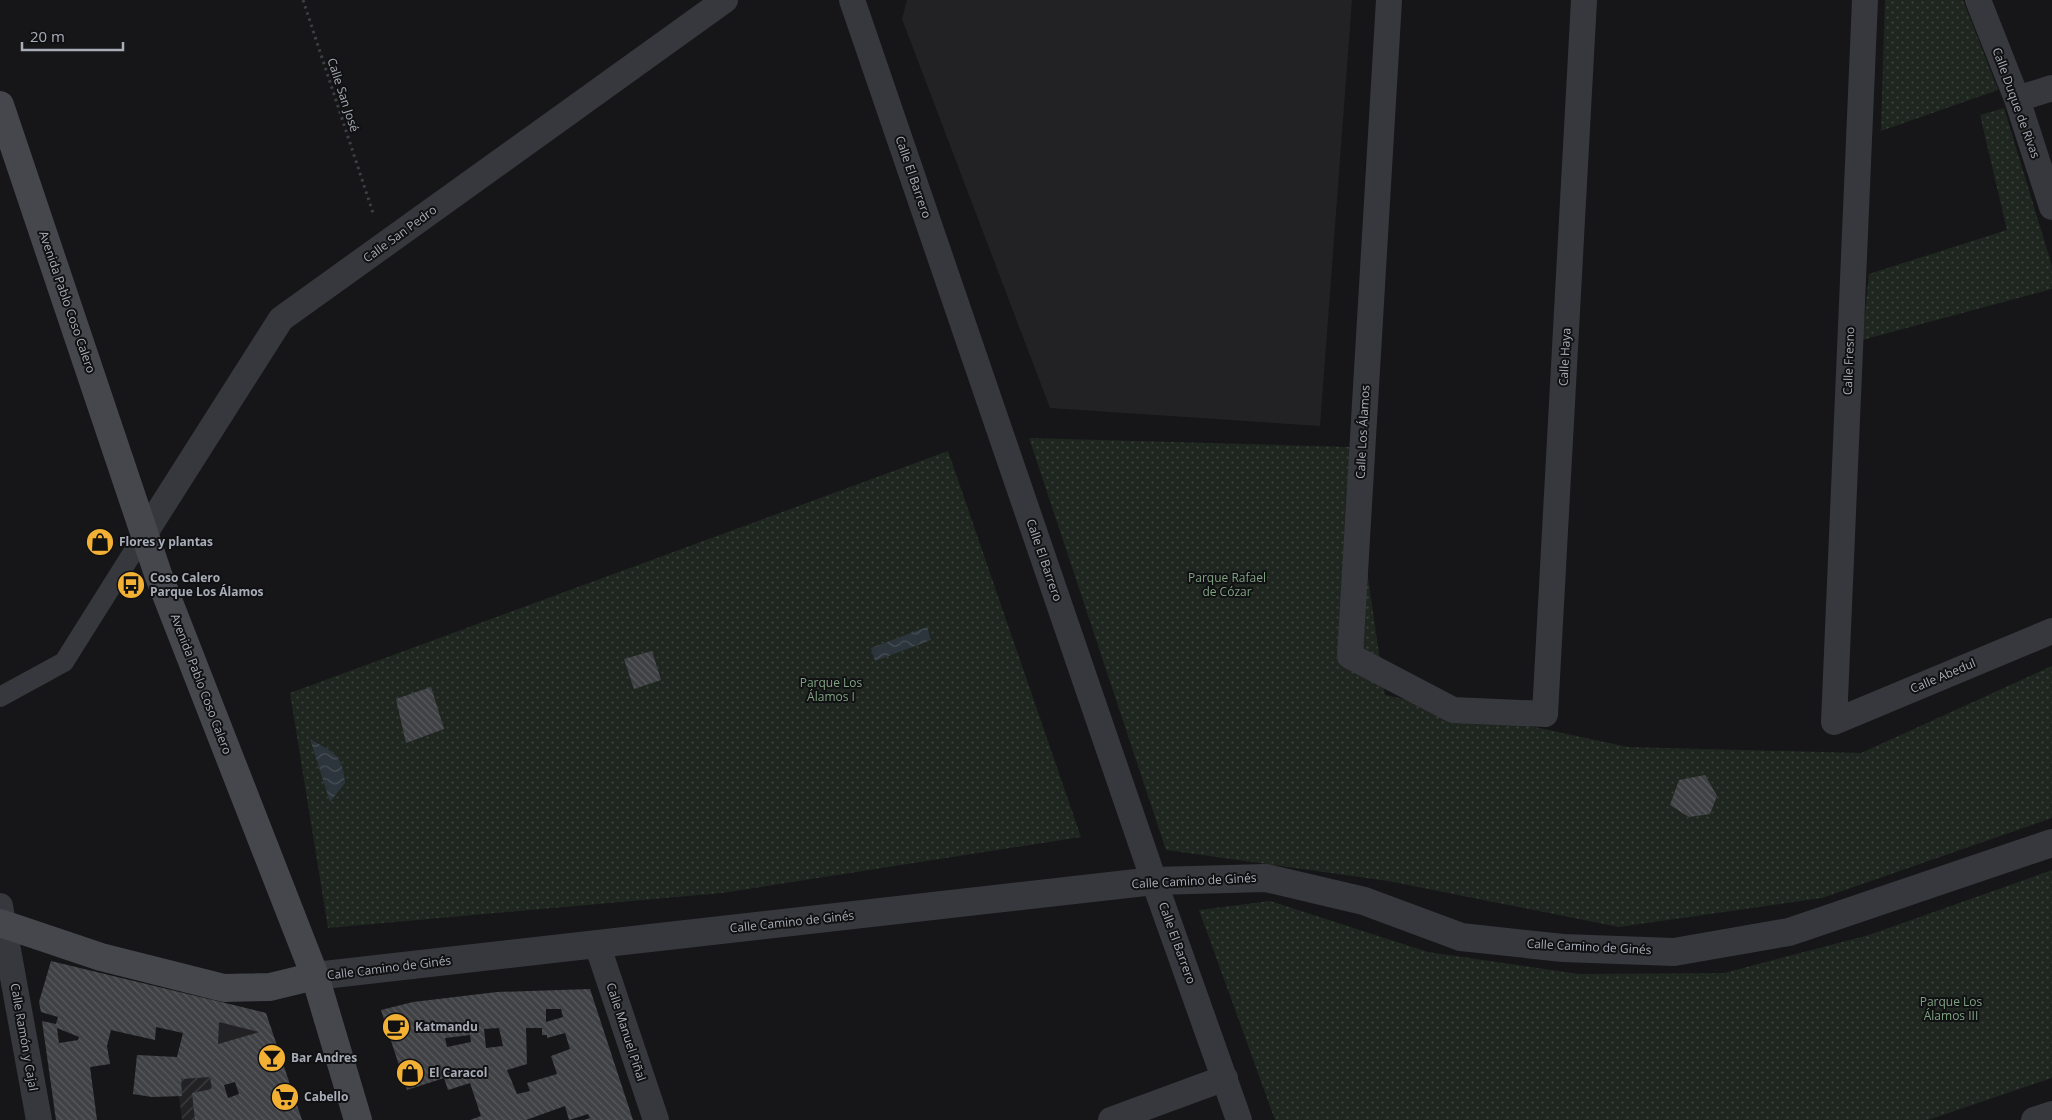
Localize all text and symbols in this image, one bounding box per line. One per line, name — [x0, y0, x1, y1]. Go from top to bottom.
scale bar — [22, 20, 124, 52]
text: 20 m — [30, 26, 65, 46]
street label: Calle Duque de Rivas — [1989, 45, 2045, 161]
street label: Calle San José — [324, 56, 364, 134]
street label: Calle El Barrero — [891, 133, 936, 220]
street label: Calle San Pedro — [359, 201, 440, 266]
street label: Avenida Pablo Coso Calero — [35, 228, 100, 375]
street label: Calle Haya — [1554, 327, 1575, 387]
street label: Calle Fresno — [1839, 327, 1858, 395]
street label: Calle Los Álamos — [1352, 384, 1373, 479]
street label: Calle El Barrero — [1022, 516, 1067, 603]
shop icon: Flores y plantas — [85, 527, 115, 557]
place label: Flores y plantas — [119, 533, 213, 550]
place label: Coso Calero Parque Los Álamos — [150, 569, 264, 600]
park label: Parque Rafael de Cózar — [1188, 569, 1266, 600]
bus stop icon: Coso Calero Parque Los Álamos — [116, 570, 146, 600]
street label: Avenida Pablo Coso Calero — [167, 611, 236, 757]
street label: Calle Abedul — [1907, 654, 1978, 697]
park label: Parque Los Álamos I — [800, 674, 863, 705]
street label: Calle Camino de Ginés — [1131, 869, 1257, 892]
street label: Calle El Barrero — [1155, 899, 1200, 986]
street label: Calle Camino de Ginés — [729, 906, 855, 936]
street label: Calle Camino de Ginés — [1526, 935, 1652, 958]
street label: Calle Camino de Ginés — [326, 951, 452, 984]
street label: Calle Manuel Piñal — [603, 980, 650, 1083]
street label: Calle Ramón y Cajal — [7, 982, 42, 1092]
park label: Parque Los Álamos III — [1920, 993, 1983, 1024]
cafe icon: Katmandu — [381, 1012, 411, 1042]
place label: Katmandu — [415, 1018, 478, 1035]
bar icon: Bar Andres — [257, 1043, 287, 1073]
place label: Bar Andres — [291, 1049, 357, 1066]
shop icon: El Caracol — [395, 1058, 425, 1088]
place label: El Caracol — [429, 1064, 487, 1081]
supermarket icon: Cabello — [270, 1082, 300, 1112]
place label: Cabello — [304, 1088, 348, 1105]

